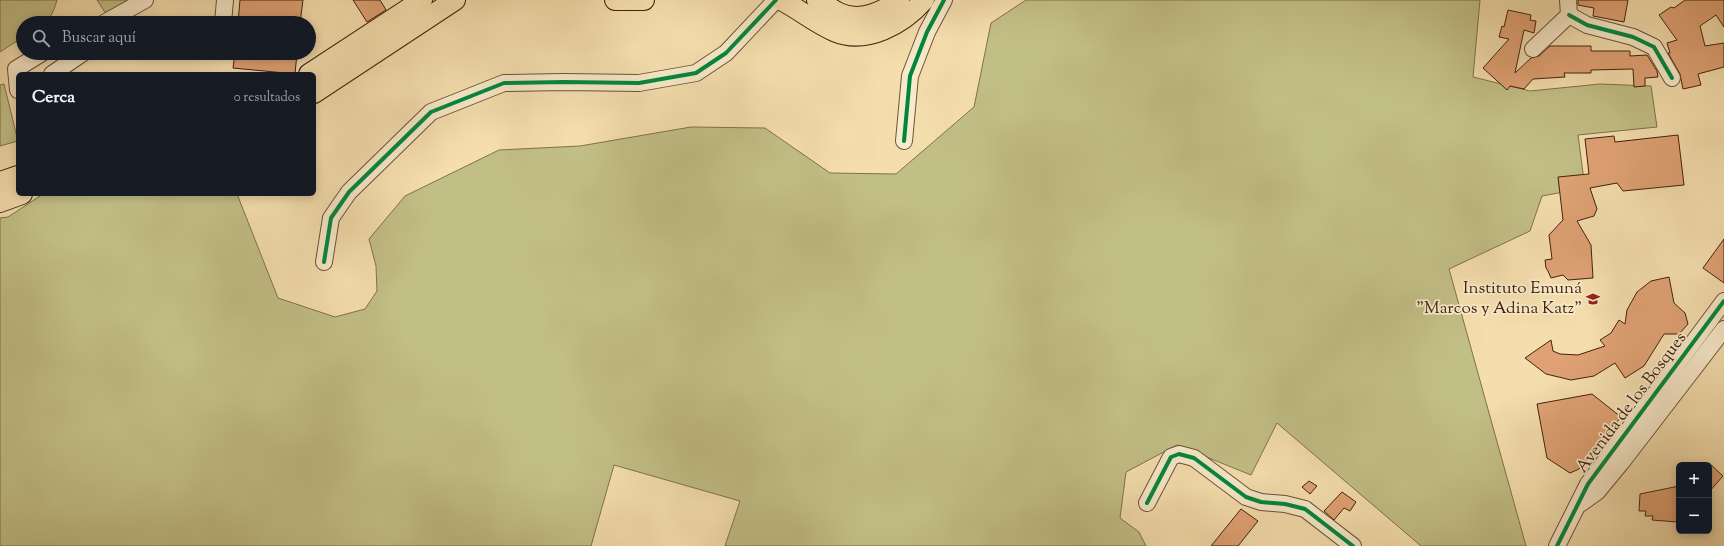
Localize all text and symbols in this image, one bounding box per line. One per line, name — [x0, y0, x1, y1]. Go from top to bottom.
search box — [16, 16, 316, 60]
icon: search — [30, 27, 52, 49]
text: Buscar aquí — [62, 28, 136, 49]
text: Cerca — [32, 86, 75, 110]
text: 0 resultados — [234, 89, 300, 107]
place label: Instituto Emuná "Marcos y Adina Katz" — [1416, 277, 1582, 321]
school or university icon: Instituto Emuná "Marcos y Adina Katz" — [1585, 291, 1601, 307]
street label: Avenida de los Bosques — [1571, 327, 1693, 478]
map controls — [1676, 462, 1712, 534]
button: + — [1676, 462, 1712, 498]
button: − — [1676, 498, 1712, 534]

